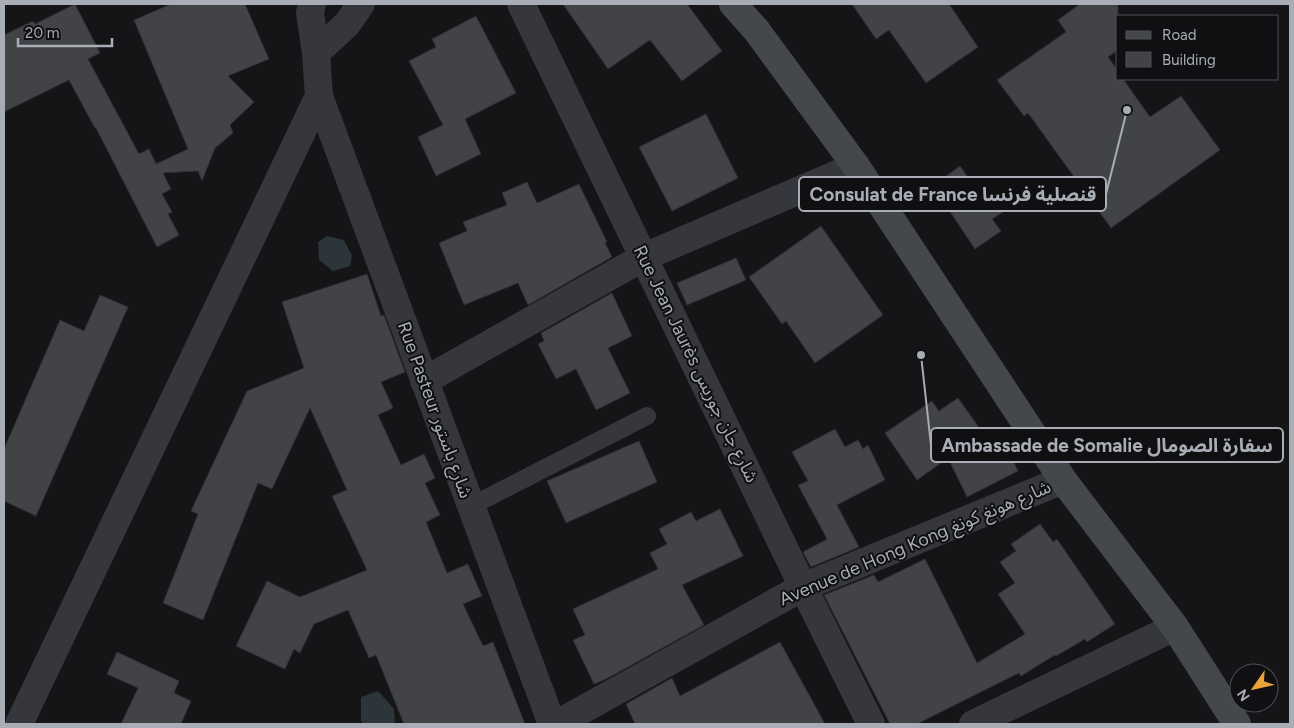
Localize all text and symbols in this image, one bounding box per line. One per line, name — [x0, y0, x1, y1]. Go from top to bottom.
scale bar — [18, 15, 111, 47]
legend — [1116, 15, 1279, 80]
text: 20 m — [25, 24, 59, 42]
text: Road — [1162, 26, 1197, 44]
text: Building — [1162, 51, 1216, 69]
callout: Consulat de France قنصلية فرنسا — [799, 177, 1106, 211]
text: Consulat de France قنصلية فرنسا — [810, 183, 1096, 206]
street label: Rue Jean Jaurès شارع جان جوريس — [626, 242, 763, 488]
street label: Rue Pasteur شارع باستور — [390, 319, 477, 502]
callout: Ambassade de Somalie سفارة الصومال — [931, 428, 1283, 462]
text: Ambassade de Somalie سفارة الصومال — [941, 434, 1273, 457]
street label: Avenue de Hong Kong شارع هونغ كونغ — [776, 476, 1055, 613]
north arrow — [1229, 663, 1279, 713]
text: N — [1234, 686, 1254, 704]

